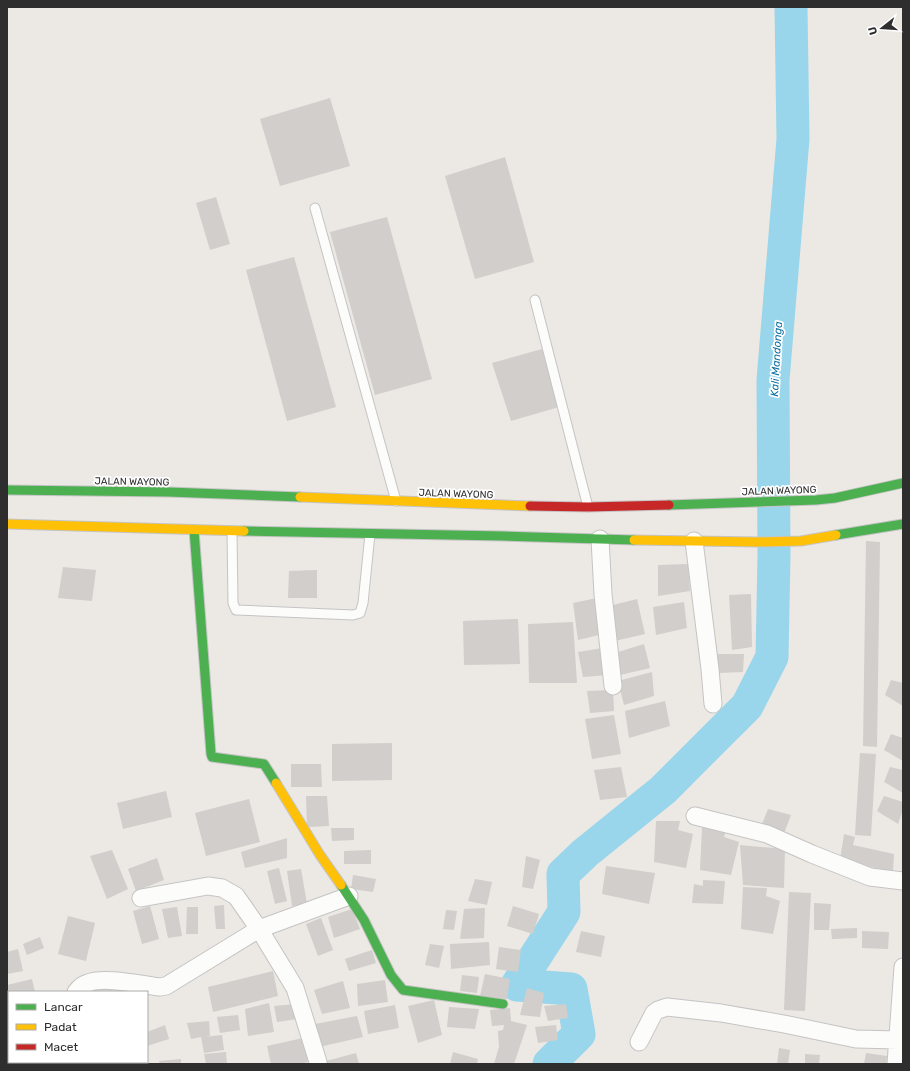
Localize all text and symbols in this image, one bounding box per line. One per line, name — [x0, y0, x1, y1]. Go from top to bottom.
north arrow — [862, 8, 902, 48]
text: U — [866, 25, 880, 36]
water label: Kali Mandonga — [768, 320, 785, 397]
street label: JALAN WAYONG — [94, 475, 170, 489]
street label: JALAN WAYONG — [741, 484, 817, 498]
street label: JALAN WAYONG — [418, 487, 494, 501]
legend — [8, 991, 148, 1063]
text: Lancar — [44, 1000, 83, 1014]
text: Padat — [44, 1020, 77, 1034]
text: Macet — [44, 1040, 78, 1054]

